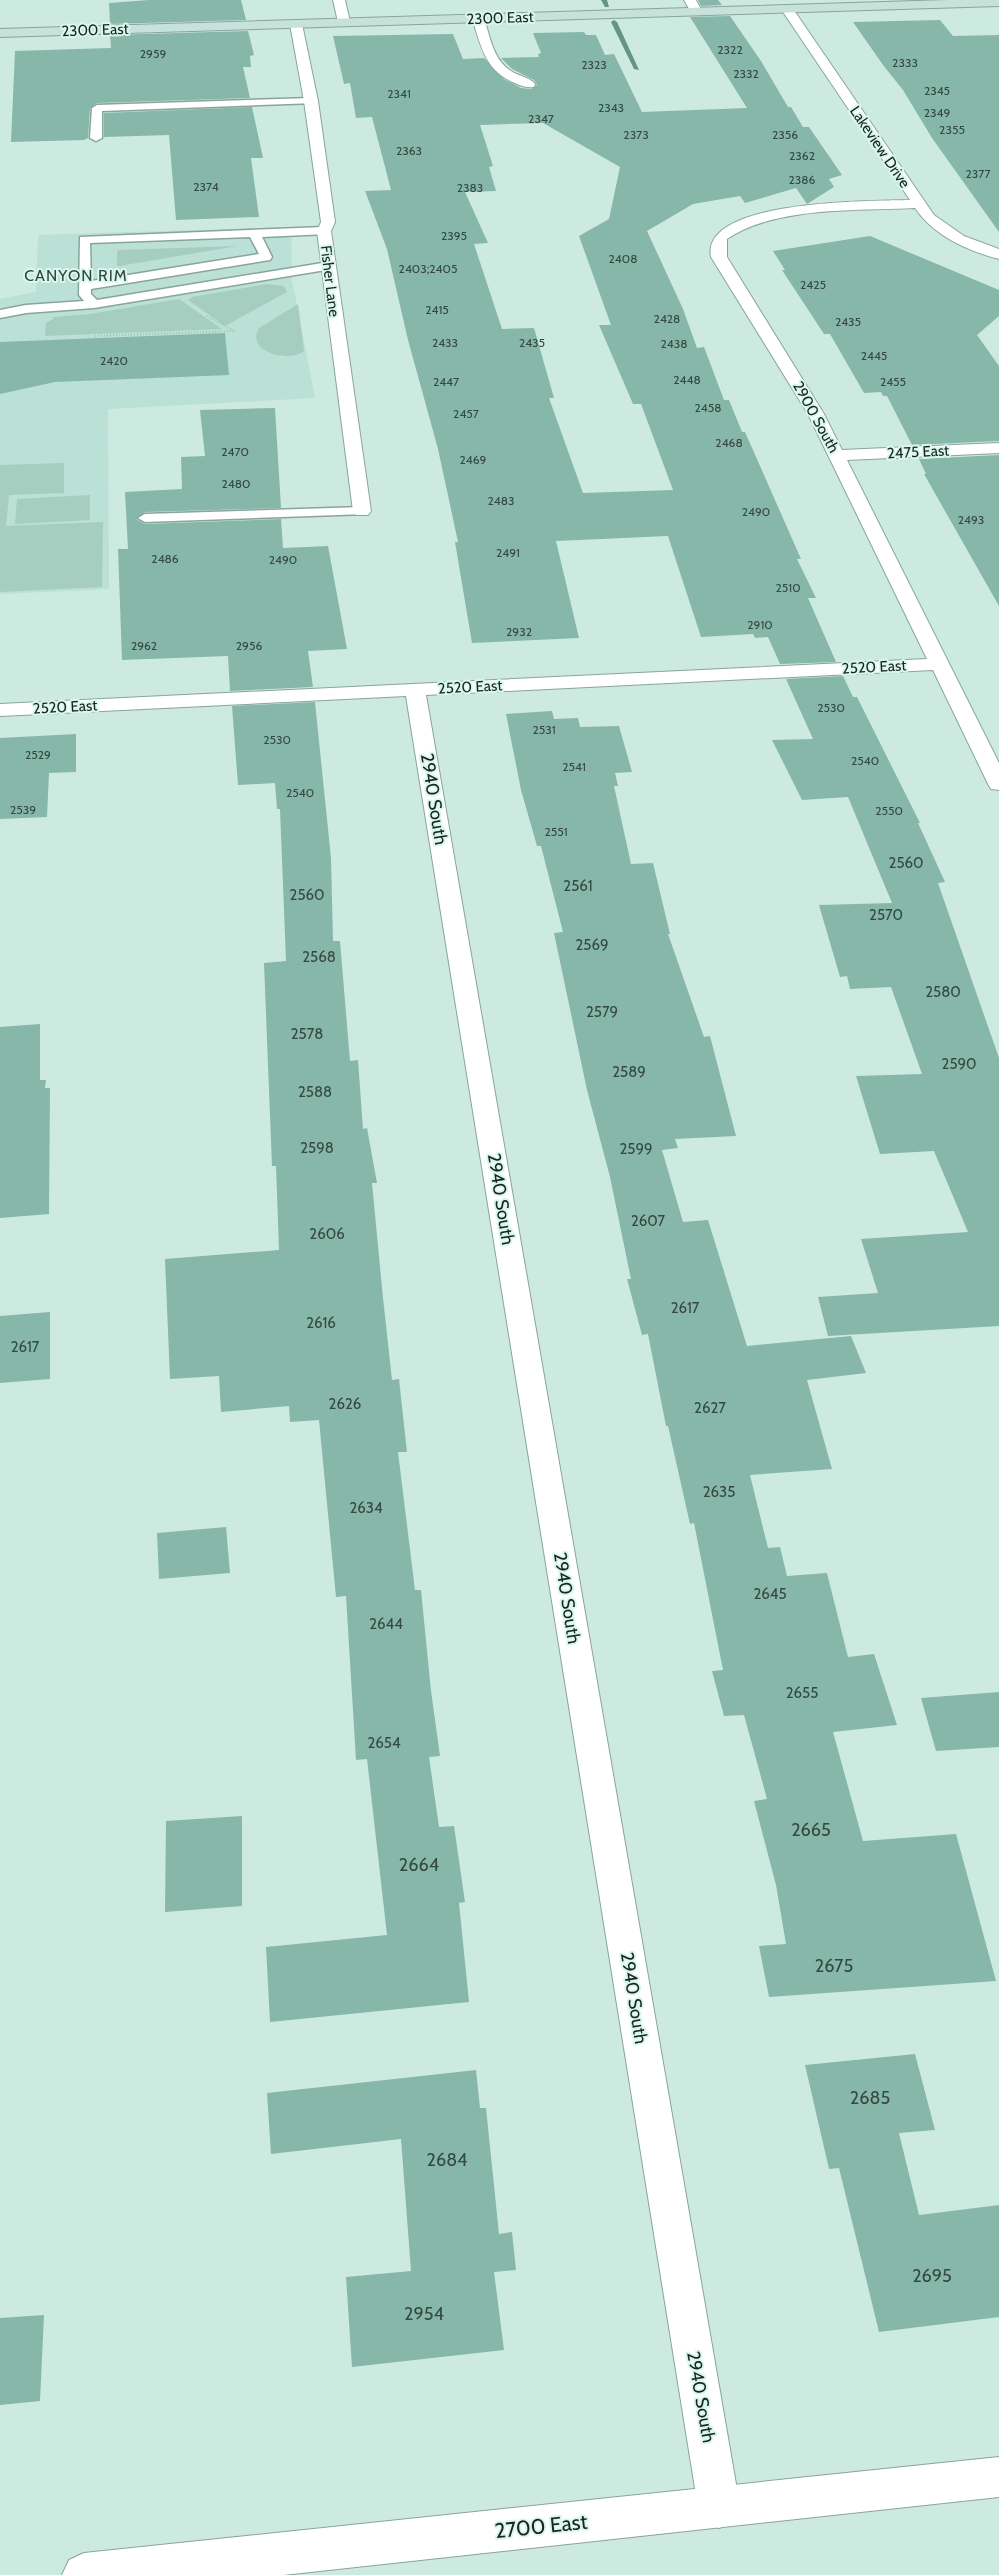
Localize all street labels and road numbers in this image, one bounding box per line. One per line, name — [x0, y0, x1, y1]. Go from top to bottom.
street label: 2300 East — [466, 8, 534, 28]
street label: 2300 East — [61, 20, 129, 40]
street label: Lakeview Drive — [846, 103, 914, 192]
street label: Fisher Lane — [317, 244, 343, 318]
street label: 2900 South — [789, 378, 843, 456]
street label: 2475 East — [886, 441, 950, 463]
street label: 2520 East — [841, 656, 907, 678]
street label: 2520 East — [437, 676, 503, 698]
street label: 2520 East — [32, 696, 98, 718]
street label: 2940 South — [416, 752, 452, 846]
street label: 2940 South — [483, 1152, 519, 1246]
street label: 2940 South — [549, 1551, 585, 1645]
street label: 2940 South — [616, 1951, 652, 2045]
street label: 2940 South — [682, 2350, 720, 2444]
street label: 2700 East — [493, 2509, 589, 2543]

